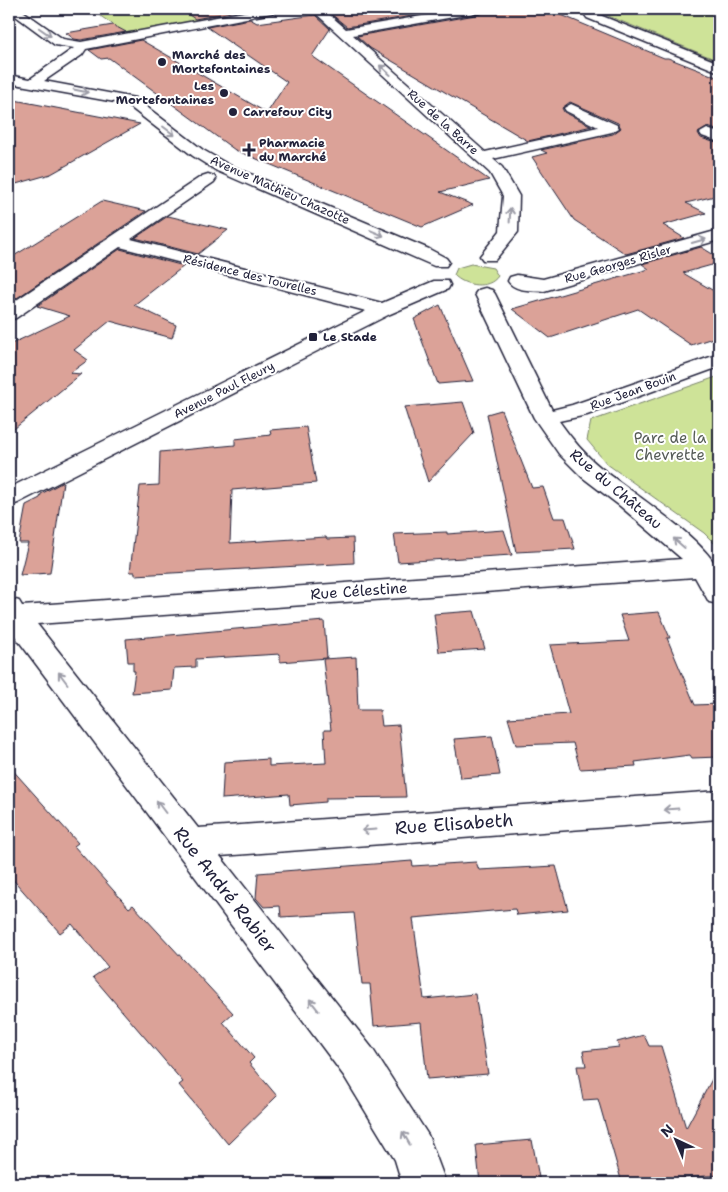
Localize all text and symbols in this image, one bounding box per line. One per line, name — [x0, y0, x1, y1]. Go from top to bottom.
one-way arrow — [38, 27, 52, 37]
place label: Marché des Mortefontaines — [172, 47, 270, 77]
marker: Marché des Mortefontaines — [156, 56, 168, 68]
one-way arrow — [379, 64, 392, 76]
place label: Les Mortefontaines — [116, 78, 214, 108]
street label: Rue de la Barre — [404, 86, 482, 158]
one-way arrow — [73, 87, 89, 97]
marker: Les Mortefontaines — [218, 87, 230, 99]
place label: Carrefour City — [243, 104, 332, 120]
marker: Carrefour City — [227, 106, 239, 118]
one-way arrow — [162, 125, 175, 136]
place label: Pharmacie du Marché — [259, 135, 326, 165]
marker: Pharmacie du Marché — [243, 144, 255, 156]
street label: Avenue Mathieu Chazotte — [208, 152, 352, 228]
one-way arrow — [506, 207, 515, 223]
one-way arrow — [369, 229, 384, 238]
one-way arrow — [691, 236, 707, 245]
street label: Rue Georges Risler — [563, 241, 674, 287]
street label: Résidence des Tourelles — [181, 251, 319, 299]
place label: Le Stade — [323, 329, 377, 345]
marker: Le Stade — [307, 331, 319, 343]
street label: Avenue Paul Fleury — [171, 358, 277, 422]
street label: Rue Jean Bouin — [588, 368, 678, 414]
park label: Parc de la Chevrette — [634, 428, 707, 465]
street label: Rue du Château — [566, 444, 666, 534]
one-way arrow — [673, 538, 686, 549]
street label: Rue Célestine — [310, 578, 408, 604]
one-way arrow — [57, 671, 68, 684]
one-way arrow — [156, 800, 167, 813]
one-way arrow — [663, 804, 679, 813]
street label: Rue Elisabeth — [394, 808, 514, 840]
street label: Rue André Rabier — [168, 822, 282, 958]
one-way arrow — [361, 825, 377, 835]
one-way arrow — [308, 999, 319, 1012]
north arrow — [650, 1114, 700, 1164]
text: N — [657, 1120, 677, 1141]
one-way arrow — [401, 1131, 411, 1146]

